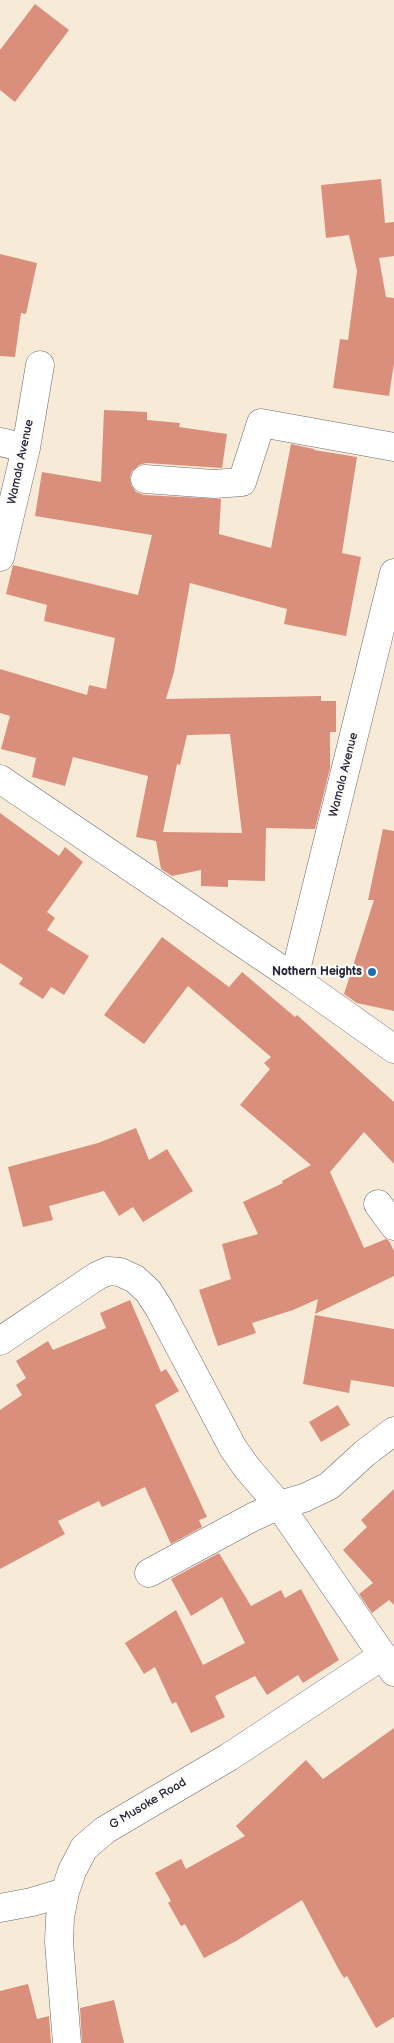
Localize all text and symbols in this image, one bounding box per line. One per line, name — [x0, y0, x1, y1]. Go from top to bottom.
street label: Wamala Avenue — [5, 418, 37, 506]
street label: Wamala Avenue — [327, 731, 361, 819]
place label: Nothern Heights — [272, 965, 362, 979]
marker: Nothern Heights — [366, 966, 378, 978]
street label: G Musoke Road — [107, 1775, 189, 1833]

